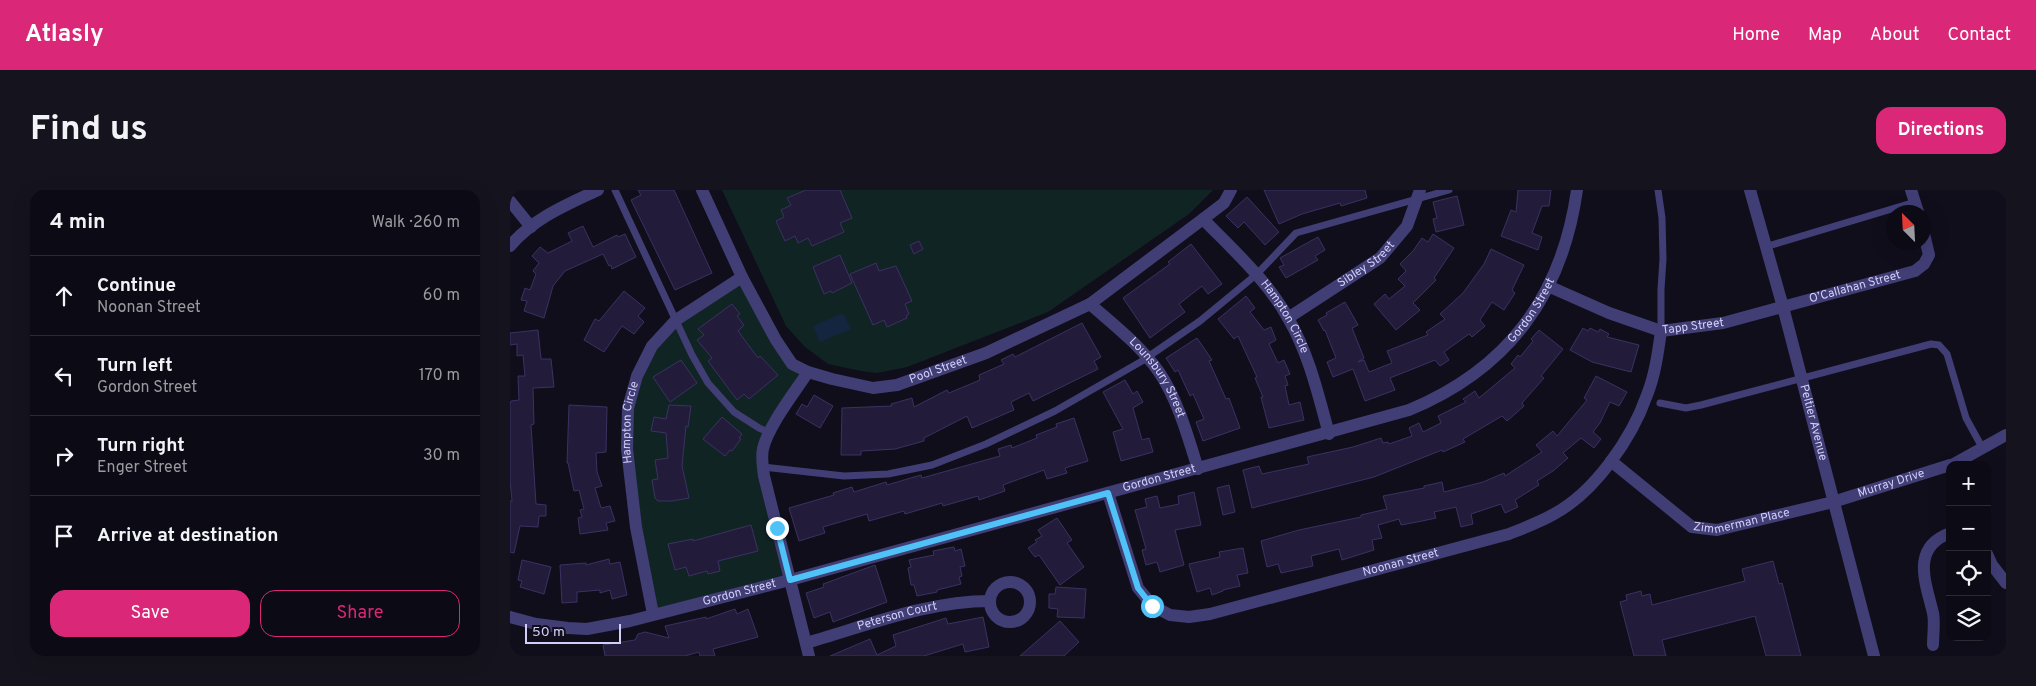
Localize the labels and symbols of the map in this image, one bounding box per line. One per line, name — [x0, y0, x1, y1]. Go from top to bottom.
north arrow — [1886, 205, 1931, 250]
street label: Sibley Street — [1334, 238, 1399, 292]
street label: O’Callahan Street — [1807, 267, 1903, 307]
street label: Gordon Street — [1504, 275, 1559, 347]
street label: Hampton Circle — [1256, 277, 1312, 356]
street label: Tapp Street — [1661, 315, 1725, 339]
street label: Lounsbury Street — [1125, 334, 1189, 420]
street label: Pool Street — [907, 352, 969, 388]
street label: Hampton Circle — [619, 380, 643, 464]
street label: Peltier Avenue — [1796, 383, 1831, 463]
street label: Gordon Street — [1121, 461, 1198, 496]
street label: Murray Drive — [1856, 466, 1927, 502]
street label: Zimmerman Place — [1692, 505, 1792, 538]
route end — [766, 517, 789, 540]
street label: Noonan Street — [1361, 545, 1440, 581]
street label: Gordon Street — [701, 576, 778, 610]
route start — [1141, 595, 1164, 618]
street label: Peterson Court — [855, 598, 938, 635]
scale bar — [525, 621, 621, 644]

